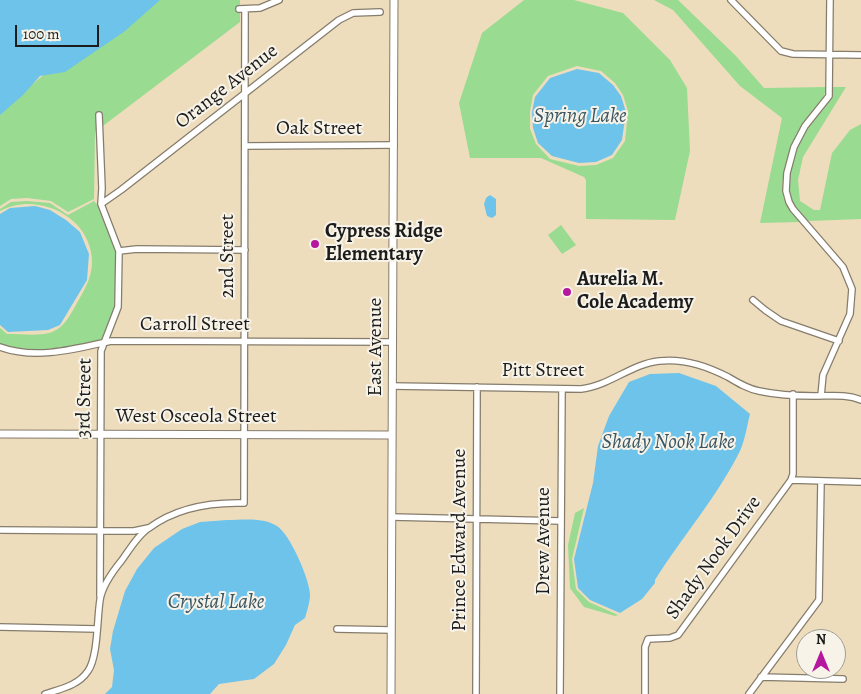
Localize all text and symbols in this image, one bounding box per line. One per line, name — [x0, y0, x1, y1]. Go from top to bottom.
scale bar — [18, 15, 101, 47]
text: 100 m — [23, 24, 60, 44]
street label: Orange Avenue — [171, 39, 283, 135]
water label: Spring Lake — [534, 104, 626, 130]
street label: Oak Street — [276, 117, 362, 141]
street label: 2nd Street — [216, 214, 240, 298]
place label: Cypress Ridge Elementary — [325, 220, 443, 267]
marker: Cypress Ridge Elementary — [309, 238, 321, 250]
place label: Aurelia M. Cole Academy — [577, 268, 693, 315]
marker: Aurelia M. Cole Academy — [561, 286, 573, 298]
street label: East Avenue — [364, 298, 388, 396]
street label: Carroll Street — [140, 313, 250, 337]
street label: 3rd Street — [72, 358, 98, 438]
street label: Pitt Street — [502, 359, 584, 383]
street label: West Osceola Street — [115, 405, 277, 429]
water label: Shady Nook Lake — [601, 430, 735, 456]
street label: Prince Edward Avenue — [448, 448, 472, 632]
street label: Drew Avenue — [532, 487, 556, 595]
street label: Shady Nook Drive — [661, 492, 767, 624]
water label: Crystal Lake — [168, 590, 264, 616]
north arrow — [796, 629, 846, 679]
text: N — [816, 630, 826, 649]

